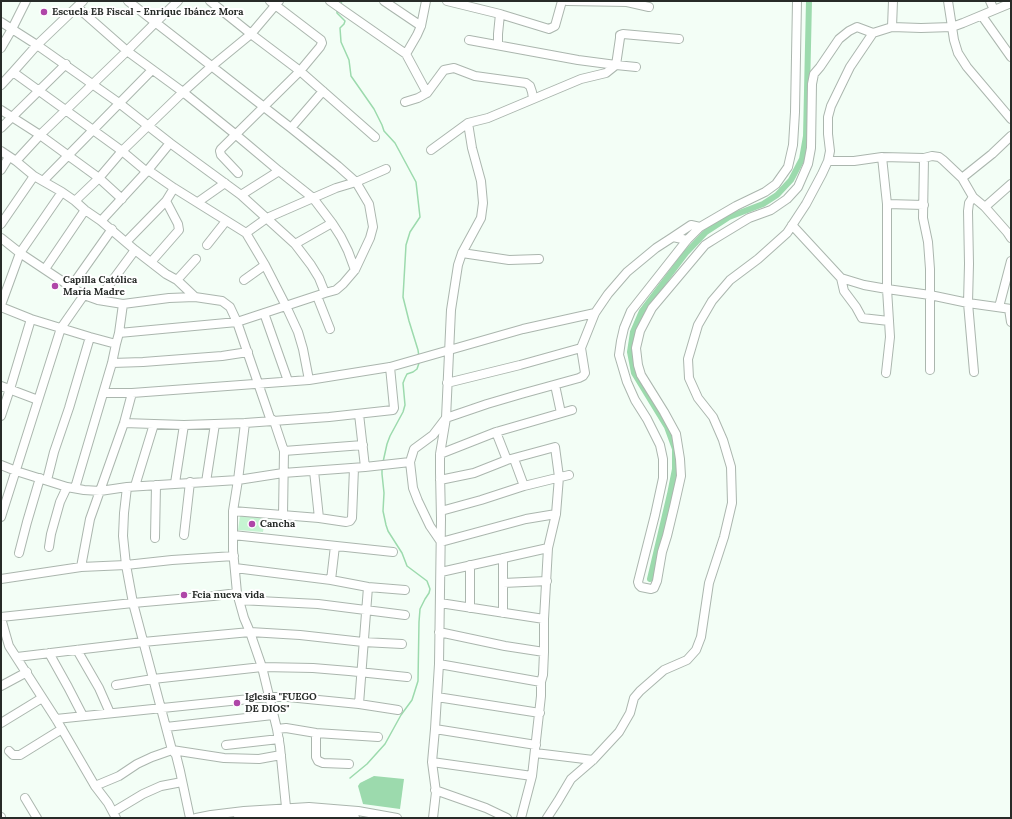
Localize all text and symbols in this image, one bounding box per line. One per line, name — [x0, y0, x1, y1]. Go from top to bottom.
place label: Escuela EB Fiscal - Enrique Ibánez Mora — [52, 6, 244, 18]
marker: Escuela EB Fiscal - Enrique Ibánez Mora — [39, 7, 49, 17]
place label: Capilla Católica María Madre — [63, 274, 137, 298]
marker: Capilla Católica María Madre — [50, 281, 60, 291]
place label: Cancha — [260, 518, 295, 530]
marker: Cancha — [247, 519, 257, 529]
place label: Fcia nueva vida — [192, 589, 265, 601]
marker: Fcia nueva vida — [179, 590, 189, 600]
place label: Iglesia "FUEGO DE DIOS" — [245, 691, 317, 714]
marker: Iglesia "FUEGO DE DIOS" — [232, 698, 242, 708]

